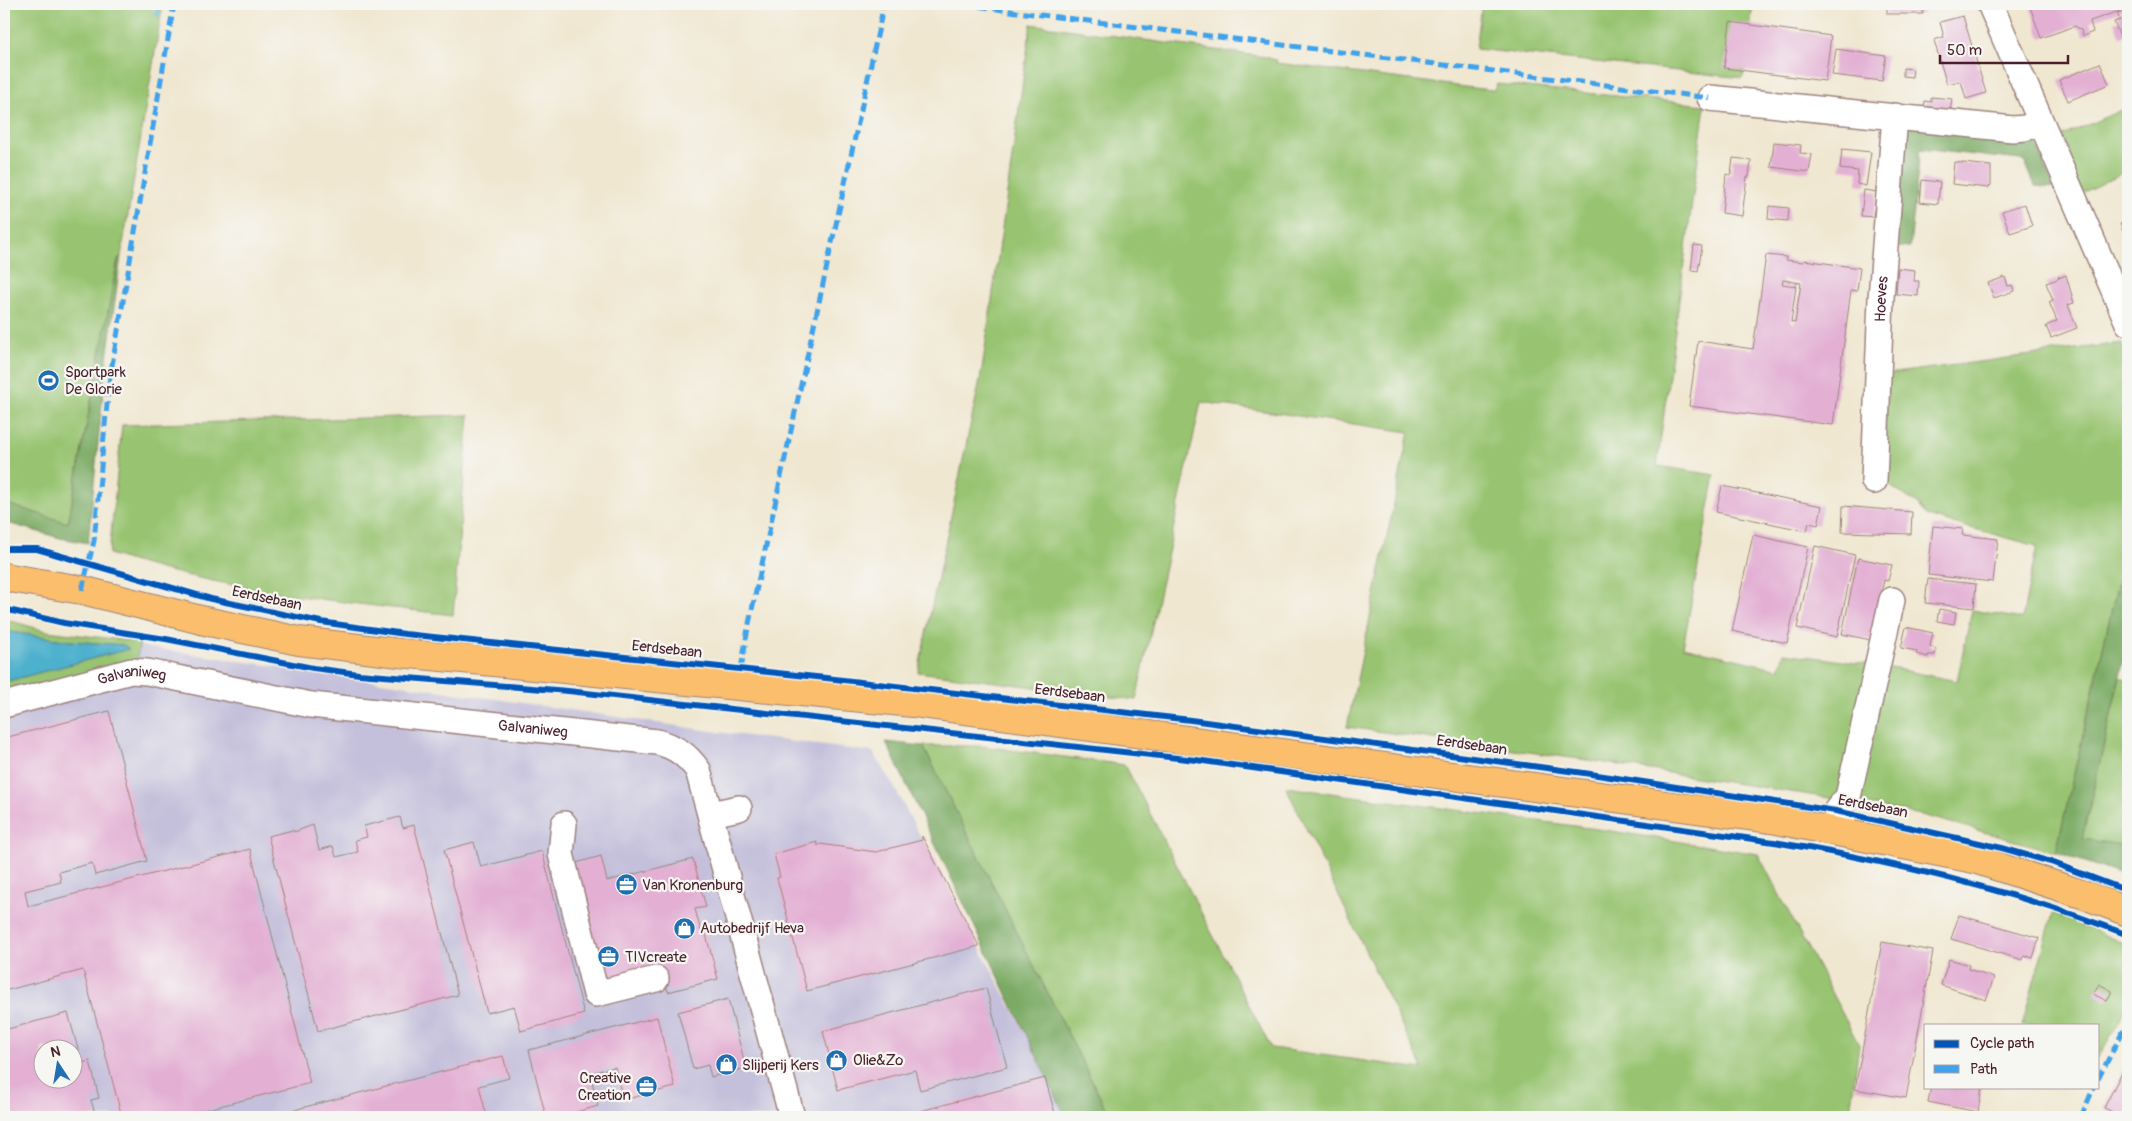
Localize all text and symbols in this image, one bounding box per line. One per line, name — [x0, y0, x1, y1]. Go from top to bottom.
scale bar — [1940, 32, 2067, 64]
text: 50 m — [1947, 41, 1982, 60]
street label: Hoeves — [1871, 275, 1893, 322]
place label: Sportpark De Glorie — [65, 363, 127, 399]
sports icon: Sportpark De Glorie — [37, 369, 61, 393]
street label: Eerdsebaan — [230, 582, 304, 615]
street label: Eerdsebaan — [631, 636, 703, 663]
street label: Galvaniweg — [95, 662, 168, 690]
street label: Eerdsebaan — [1034, 680, 1106, 707]
street label: Galvaniweg — [497, 716, 569, 742]
street label: Eerdsebaan — [1435, 731, 1508, 760]
street label: Eerdsebaan — [1836, 790, 1910, 823]
office icon: Van Kronenburg — [614, 873, 638, 897]
place label: Van Kronenburg — [642, 876, 743, 895]
shop icon: Autobedrijf Heva — [672, 916, 696, 940]
place label: Autobedrijf Heva — [700, 919, 804, 938]
office icon: TIVcreate — [597, 945, 621, 969]
place label: TIVcreate — [625, 948, 687, 967]
legend — [1924, 1024, 2100, 1088]
text: Cycle path — [1970, 1034, 2034, 1053]
north arrow — [32, 1038, 82, 1088]
text: N — [49, 1042, 62, 1061]
shop icon: Olie&Zo — [825, 1048, 849, 1072]
place label: Olie&Zo — [853, 1051, 903, 1070]
shop icon: Slijperij Kers — [714, 1053, 738, 1077]
place label: Slijperij Kers — [742, 1056, 819, 1075]
text: Path — [1970, 1060, 1997, 1079]
place label: Creative Creation — [578, 1069, 632, 1105]
office icon: Creative Creation — [635, 1075, 659, 1099]

